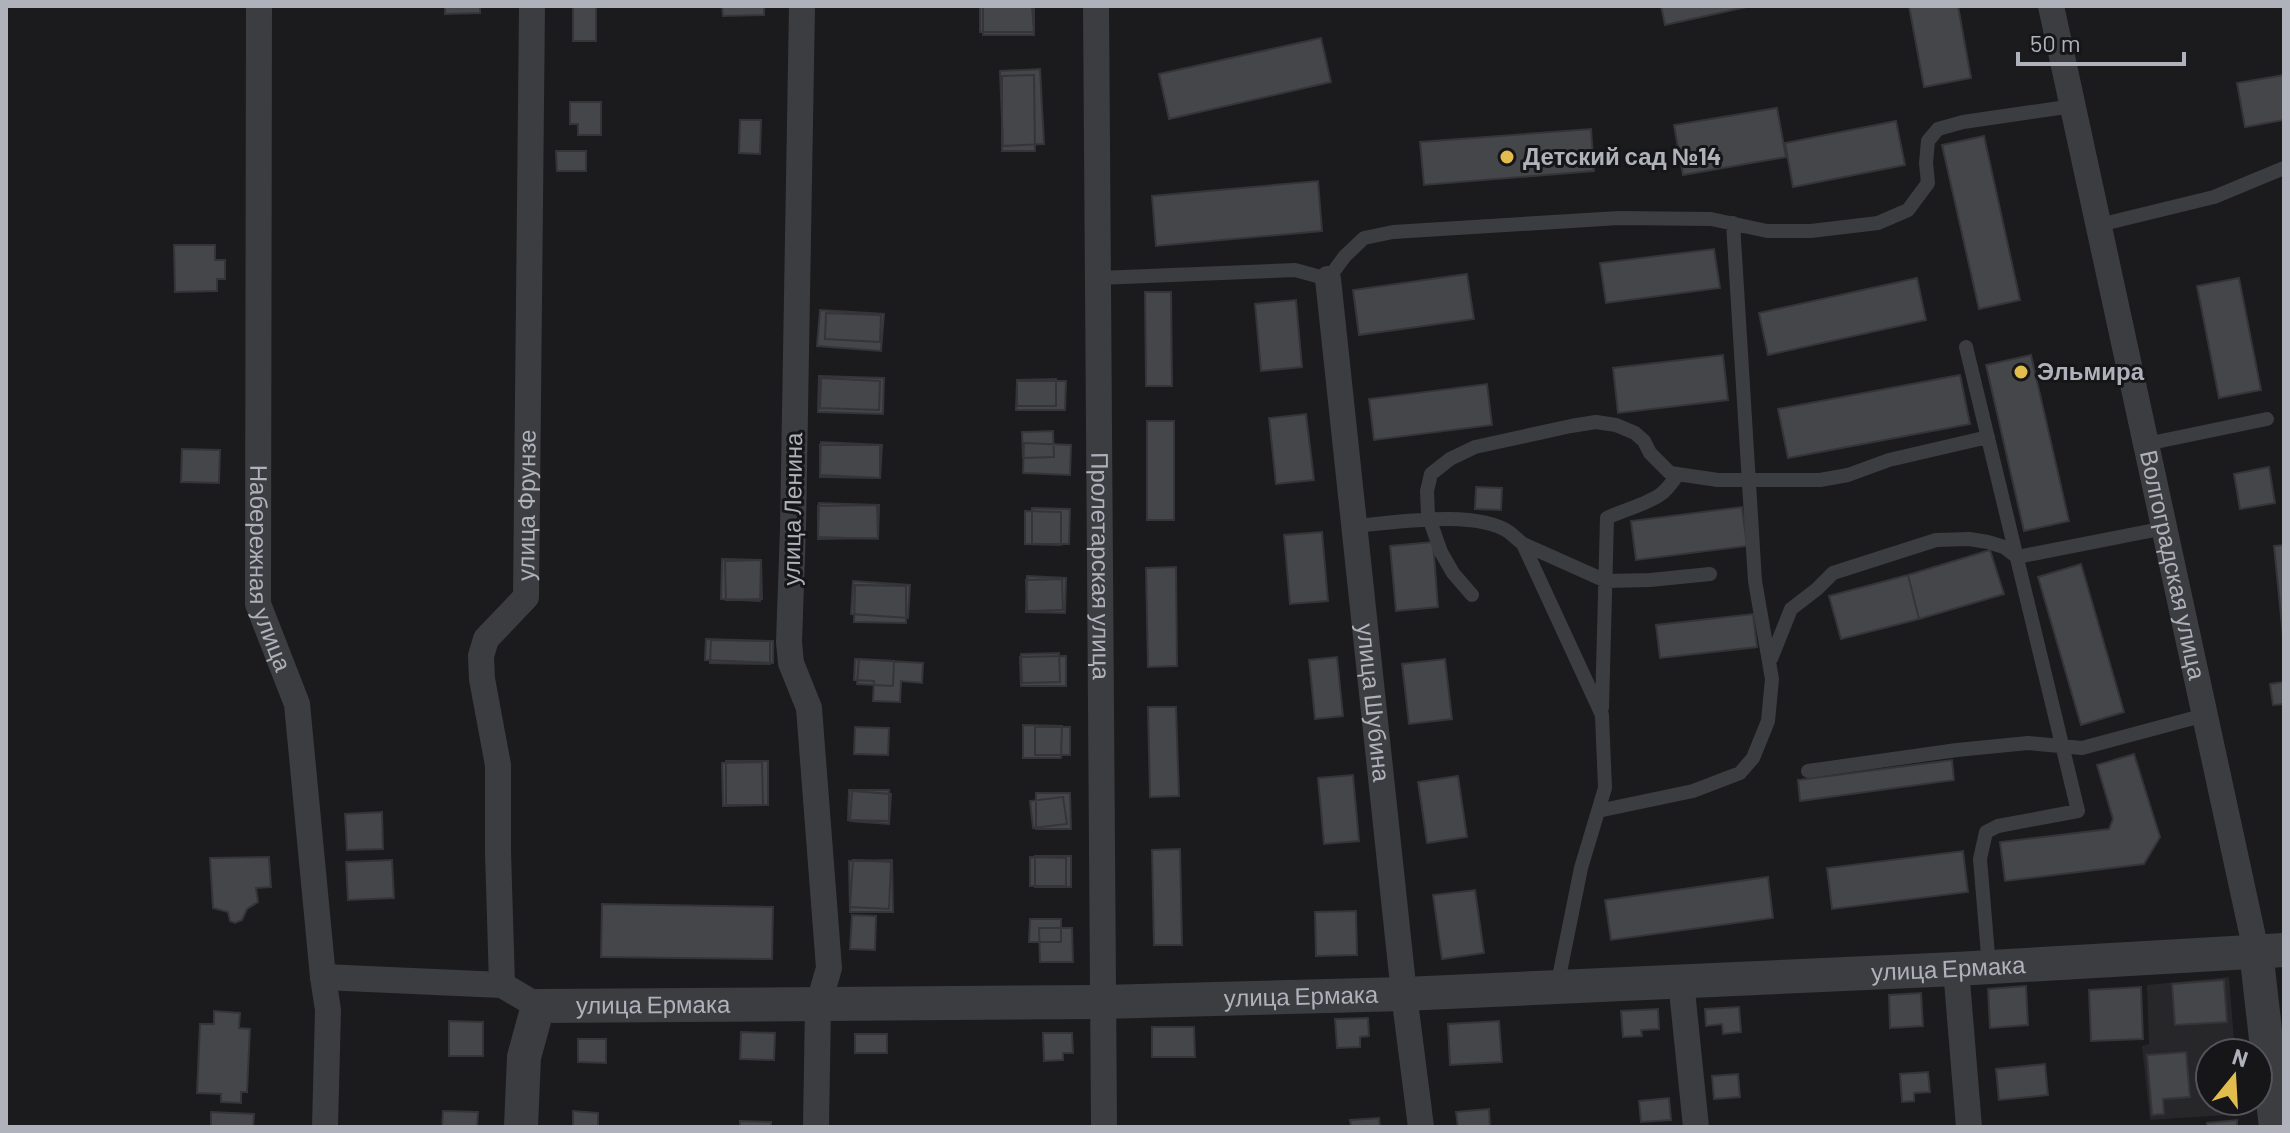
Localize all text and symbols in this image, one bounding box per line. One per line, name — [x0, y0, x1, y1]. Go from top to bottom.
scale bar — [2018, 16, 2184, 66]
text: 50 m — [2030, 28, 2081, 57]
place label: Детский сад №14 — [1523, 141, 1721, 170]
marker: Детский сад №14 — [1498, 148, 1516, 166]
place label: Эльмира — [2037, 356, 2145, 385]
marker: Эльмира — [2012, 363, 2030, 381]
street label: улица Фрунзе — [510, 429, 541, 581]
street label: улица Ленина — [776, 432, 807, 586]
street label: Волгоградская улица — [2135, 447, 2213, 683]
street label: Пролетарская улица — [1086, 452, 1117, 681]
street label: Набережная улица — [245, 465, 299, 676]
street label: улица Шубина — [1352, 622, 1397, 784]
street label: улица Ермака — [1870, 949, 2027, 986]
street label: улица Ермака — [1223, 979, 1379, 1012]
street label: улица Ермака — [576, 989, 731, 1019]
north arrow — [2194, 1037, 2274, 1117]
text: N — [2230, 1042, 2251, 1072]

